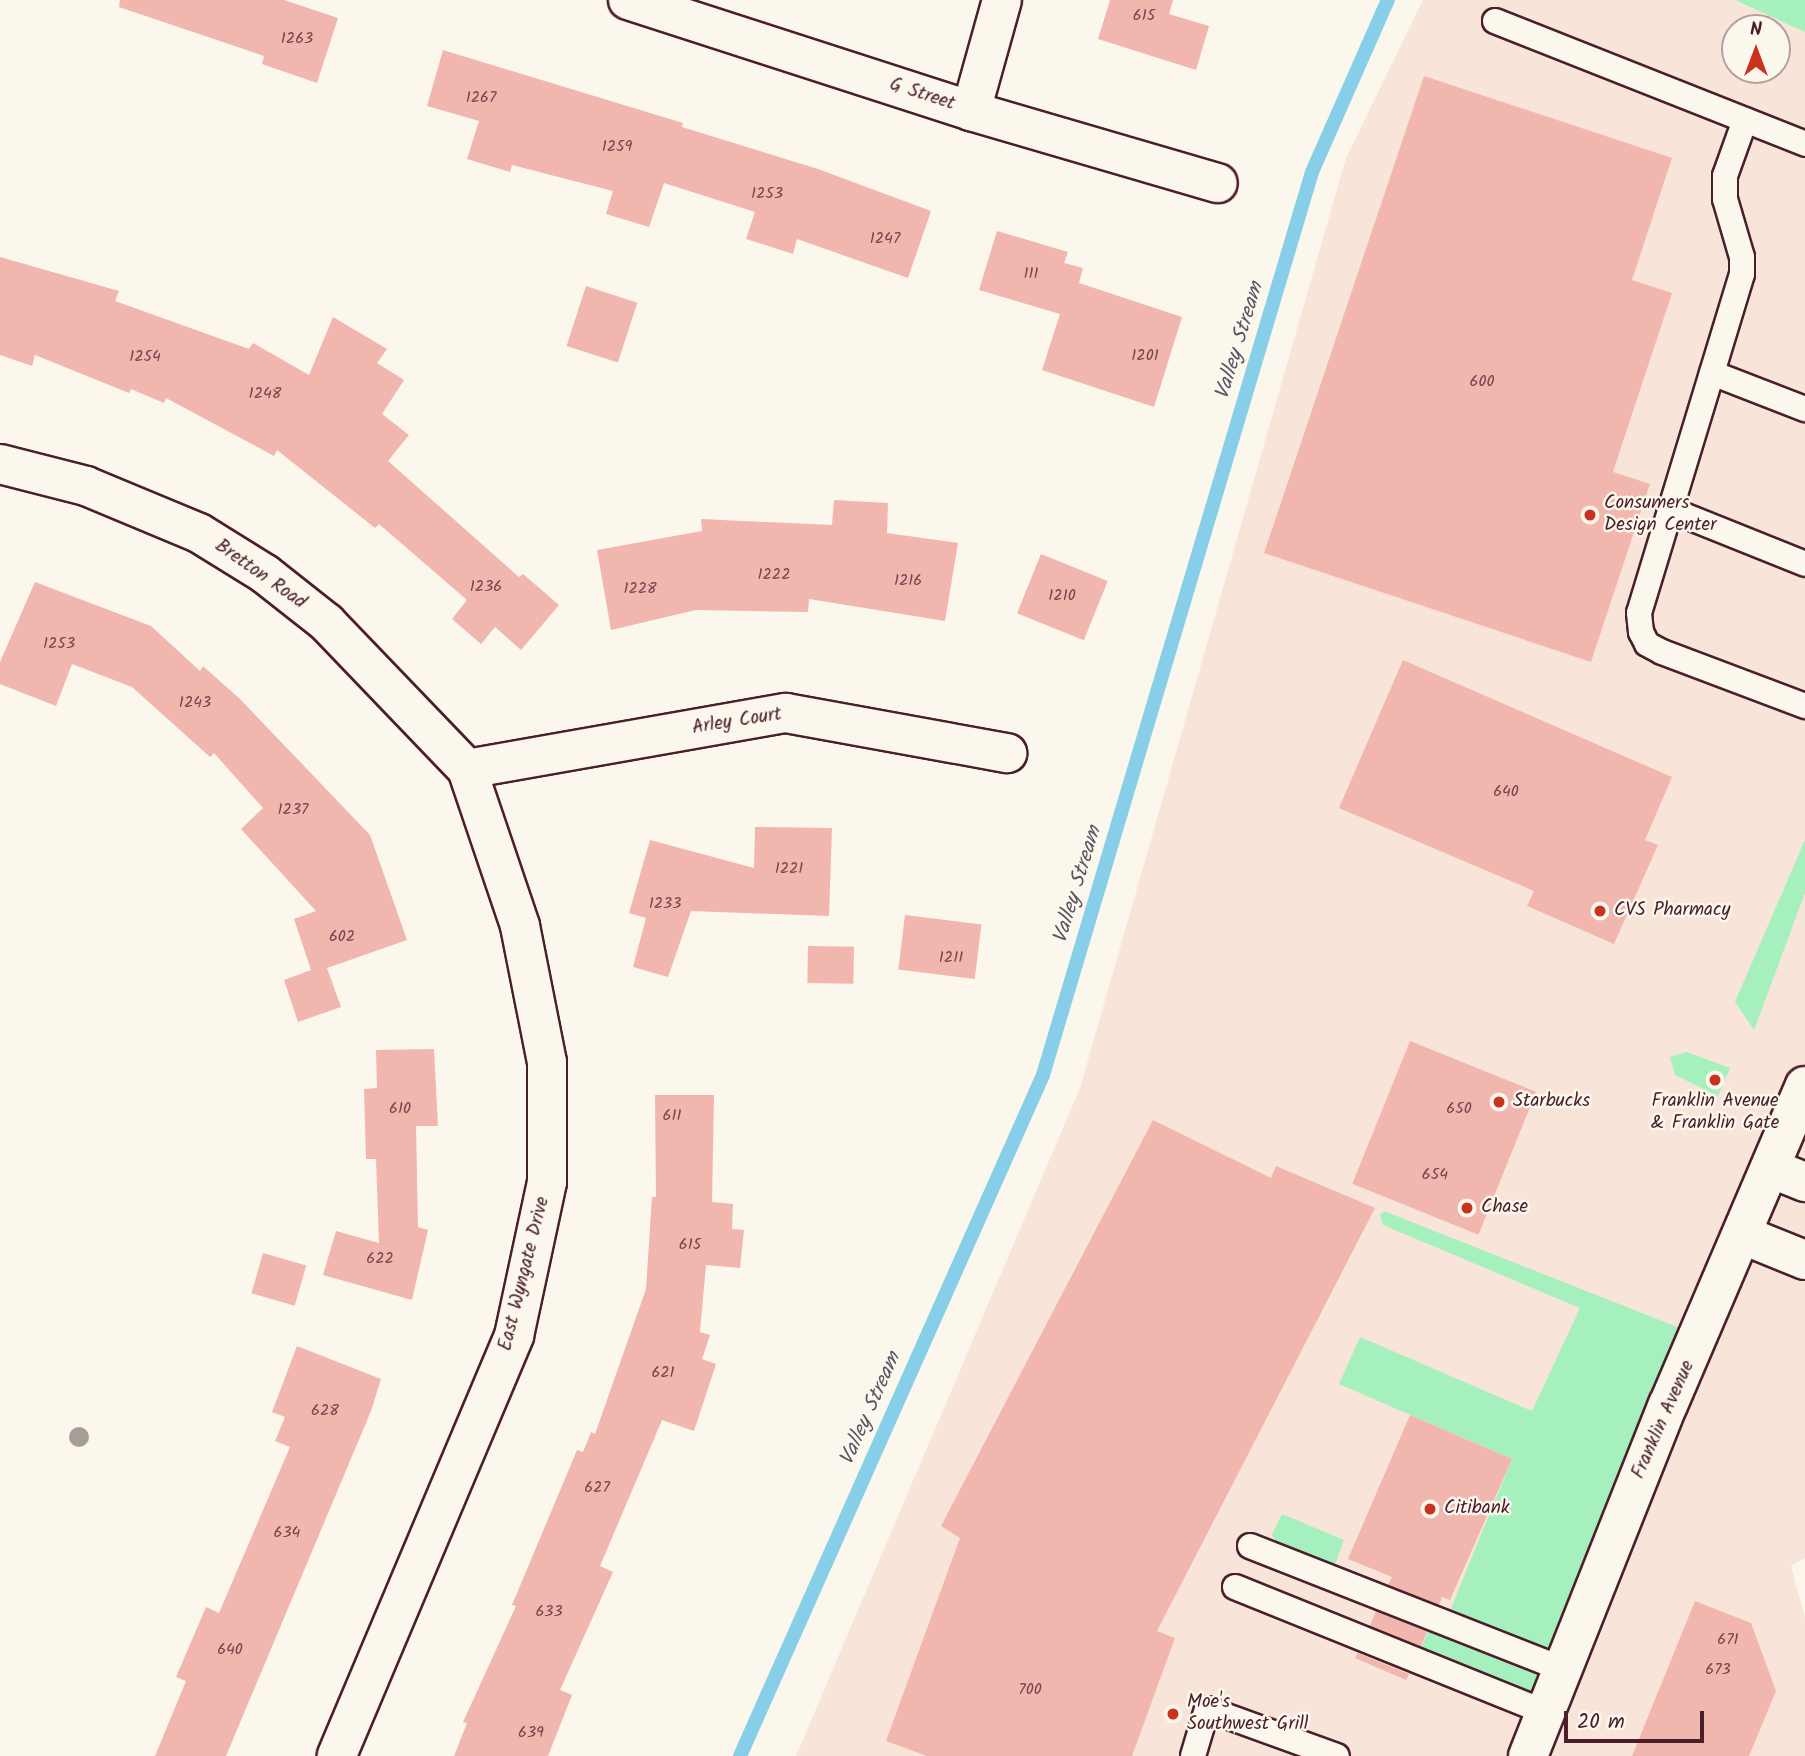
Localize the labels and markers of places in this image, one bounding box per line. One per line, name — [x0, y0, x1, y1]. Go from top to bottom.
place label: Consumers Design Center — [1604, 493, 1716, 537]
marker: Consumers Design Center — [1582, 507, 1598, 523]
place label: CVS Pharmacy — [1614, 900, 1730, 922]
marker: CVS Pharmacy — [1592, 903, 1608, 919]
marker: Franklin Avenue & Franklin Gate — [1707, 1072, 1723, 1088]
place label: Starbucks — [1513, 1091, 1590, 1113]
place label: Franklin Avenue & Franklin Gate — [1651, 1091, 1779, 1135]
marker: Starbucks — [1491, 1094, 1507, 1110]
place label: Chase — [1481, 1197, 1528, 1219]
marker: Chase — [1459, 1200, 1475, 1216]
place label: Citibank — [1444, 1498, 1510, 1520]
marker: Citibank — [1422, 1501, 1438, 1517]
place label: Moe's Southwest Grill — [1187, 1692, 1309, 1736]
marker: Moe's Southwest Grill — [1165, 1706, 1181, 1722]

